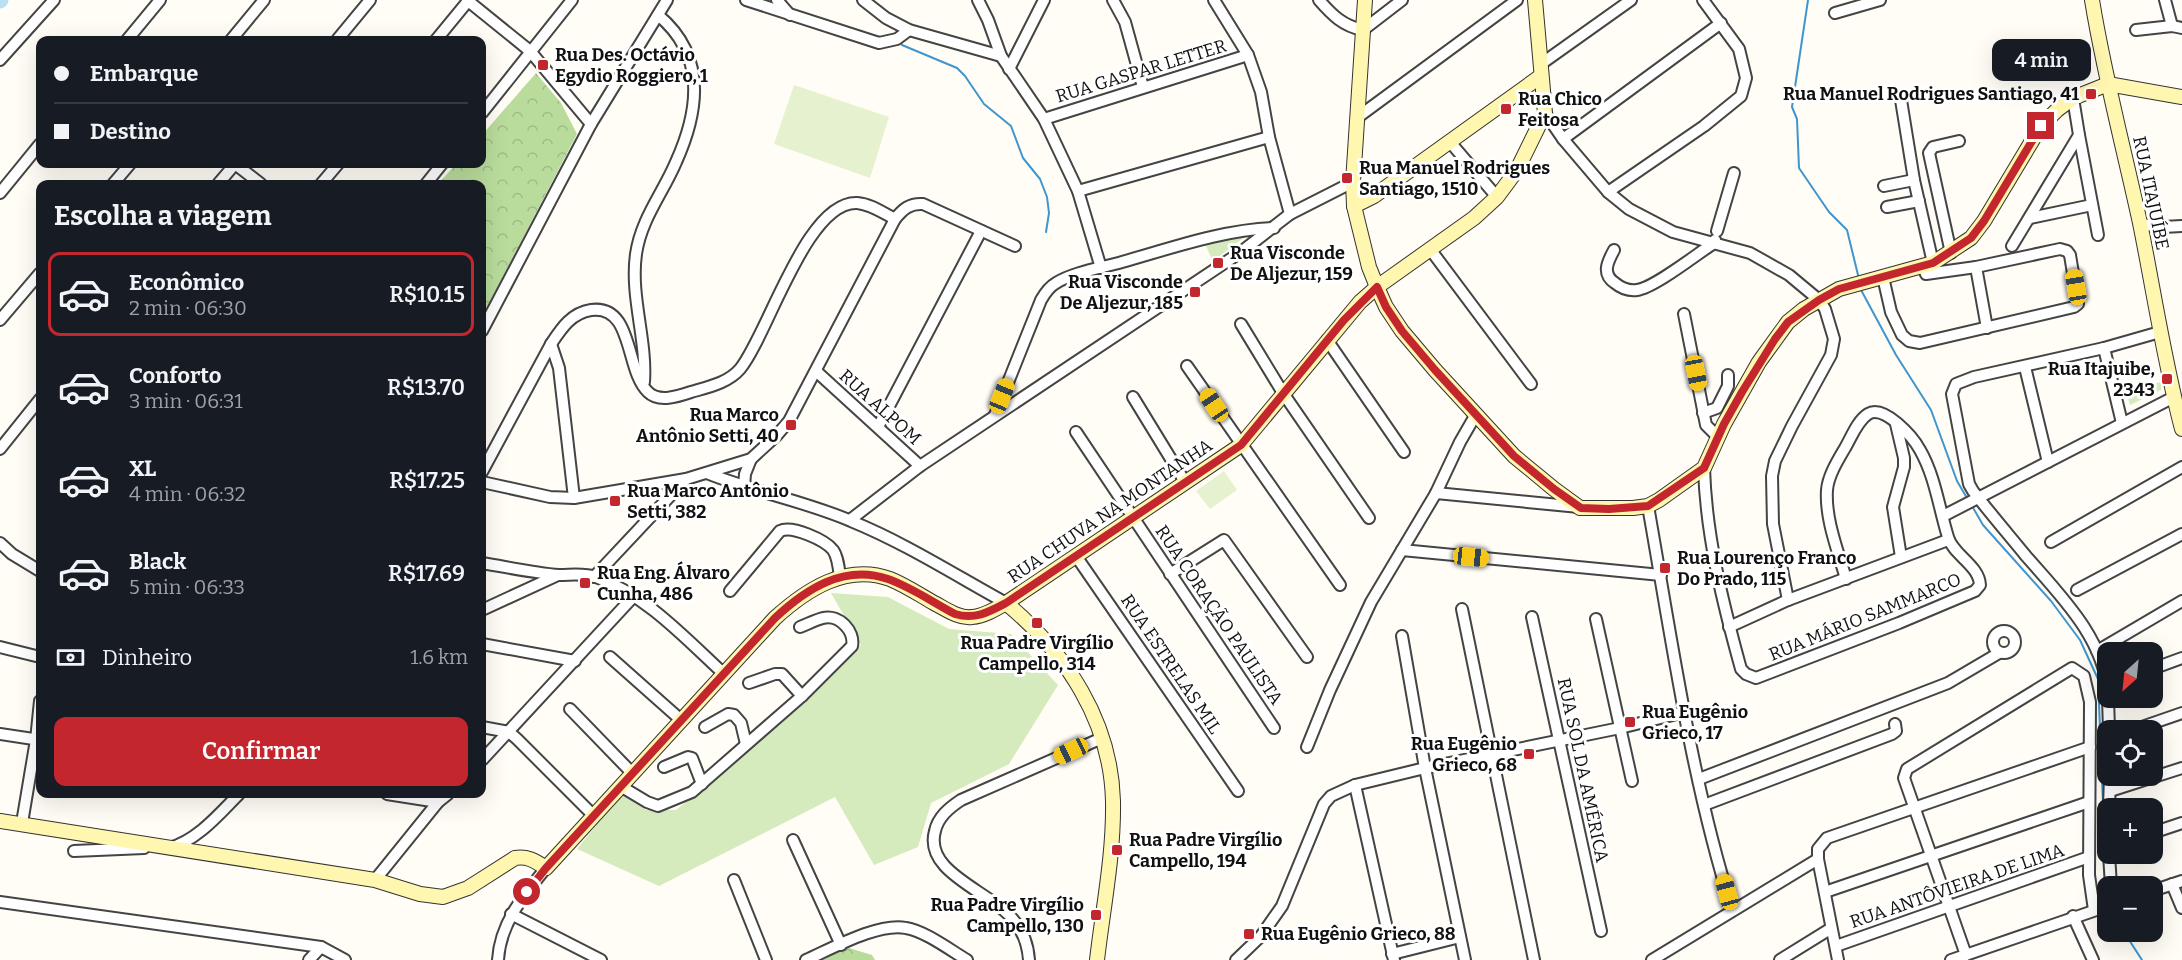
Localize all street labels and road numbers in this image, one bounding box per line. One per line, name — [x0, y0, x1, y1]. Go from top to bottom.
street label: RUA GASPAR LETTER — [1053, 34, 1229, 107]
street label: RUA ITAJUÍBE — [2128, 134, 2175, 252]
street label: RUA ALPOM — [835, 365, 925, 449]
street label: RUA CHUVA NA MONTANHA — [1003, 434, 1217, 588]
street label: RUA CORAÇÃO PAULISTA — [1151, 521, 1288, 709]
street label: RUA MÁRIO SAMMARCO — [1766, 568, 1964, 666]
street label: RUA ESTRELAS MIL — [1116, 590, 1226, 738]
street label: RUA SOL DA AMÉRICA — [1553, 675, 1614, 865]
street label: RUA ANTÔVIEIRA DE LIMA — [1847, 839, 2067, 933]

